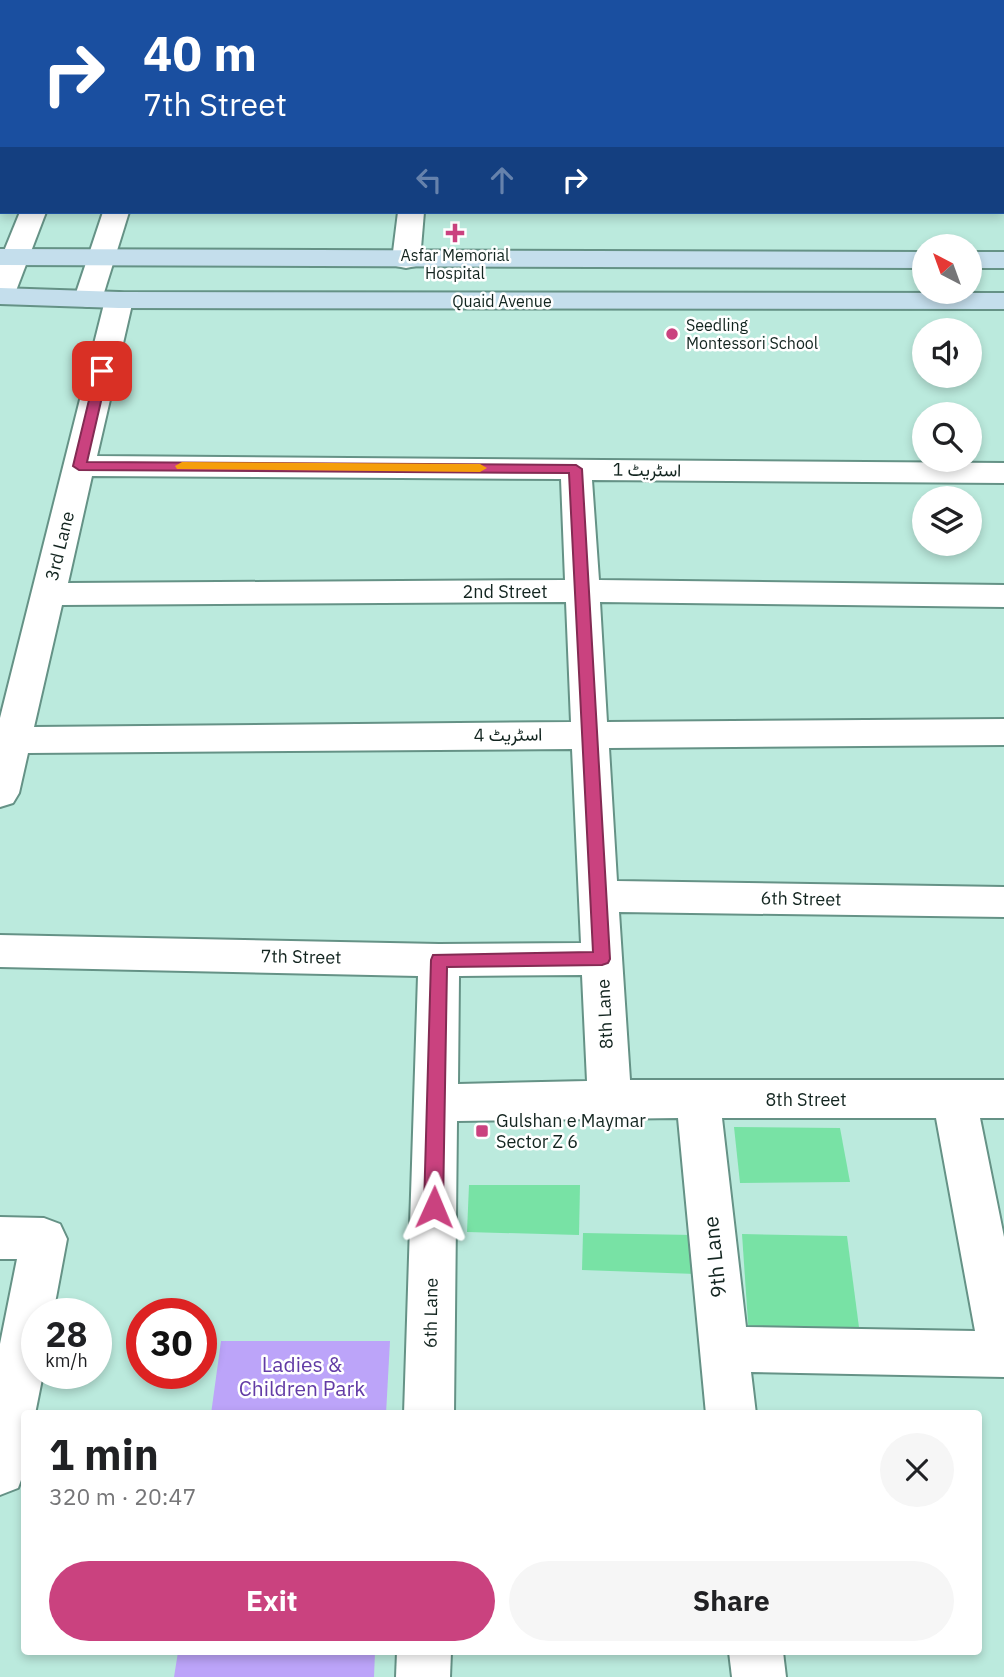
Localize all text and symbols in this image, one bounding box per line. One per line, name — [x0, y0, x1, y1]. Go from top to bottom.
text: 40 m — [143, 21, 257, 84]
icon: right — [28, 28, 119, 119]
text: 7th Street — [143, 83, 287, 125]
icon: left — [410, 161, 448, 199]
icon: ahead — [483, 161, 521, 199]
icon: right — [556, 161, 594, 199]
marker: Asfar Memorial Hospital — [445, 223, 465, 243]
north arrow — [912, 234, 982, 304]
map controls — [912, 234, 982, 556]
place label: Asfar Memorial Hospital — [401, 245, 509, 283]
street label: Quaid Avenue — [452, 291, 552, 311]
place label: Seedling Montessori School — [686, 315, 818, 353]
button: sound — [912, 318, 982, 388]
marker: Seedling Montessori School — [664, 326, 680, 342]
pin — [72, 341, 132, 401]
icon: arrive — [83, 352, 121, 390]
button: search — [912, 402, 982, 472]
street label: اسٹریٹ 1 — [612, 457, 682, 482]
button: layers — [912, 486, 982, 556]
street label: 3rd Lane — [40, 509, 79, 583]
street label: 2nd Street — [462, 580, 548, 603]
street label: اسٹریٹ 4 — [473, 722, 543, 747]
street label: 6th Street — [760, 886, 842, 911]
street label: 7th Street — [260, 944, 342, 969]
street label: 8th Lane — [591, 978, 618, 1050]
street label: 8th Street — [766, 1088, 846, 1111]
place label: Gulshan e Maymar Sector Z 6 — [496, 1109, 646, 1153]
marker: Gulshan e Maymar Sector Z 6 — [474, 1123, 490, 1139]
position arrow — [397, 1170, 471, 1244]
street label: 9th Lane — [696, 1215, 732, 1299]
street label: 6th Lane — [418, 1278, 443, 1348]
speed limit sign: 30 — [126, 1298, 217, 1389]
text: 28 — [45, 1311, 88, 1357]
text: km/h — [45, 1349, 88, 1372]
park label: Ladies & Children Park — [239, 1350, 365, 1402]
text: 1 min — [49, 1427, 159, 1482]
button: close — [880, 1433, 954, 1507]
text: 320 m · 20:47 — [49, 1481, 196, 1511]
button: Exit — [49, 1561, 495, 1641]
button: Share — [509, 1561, 954, 1641]

